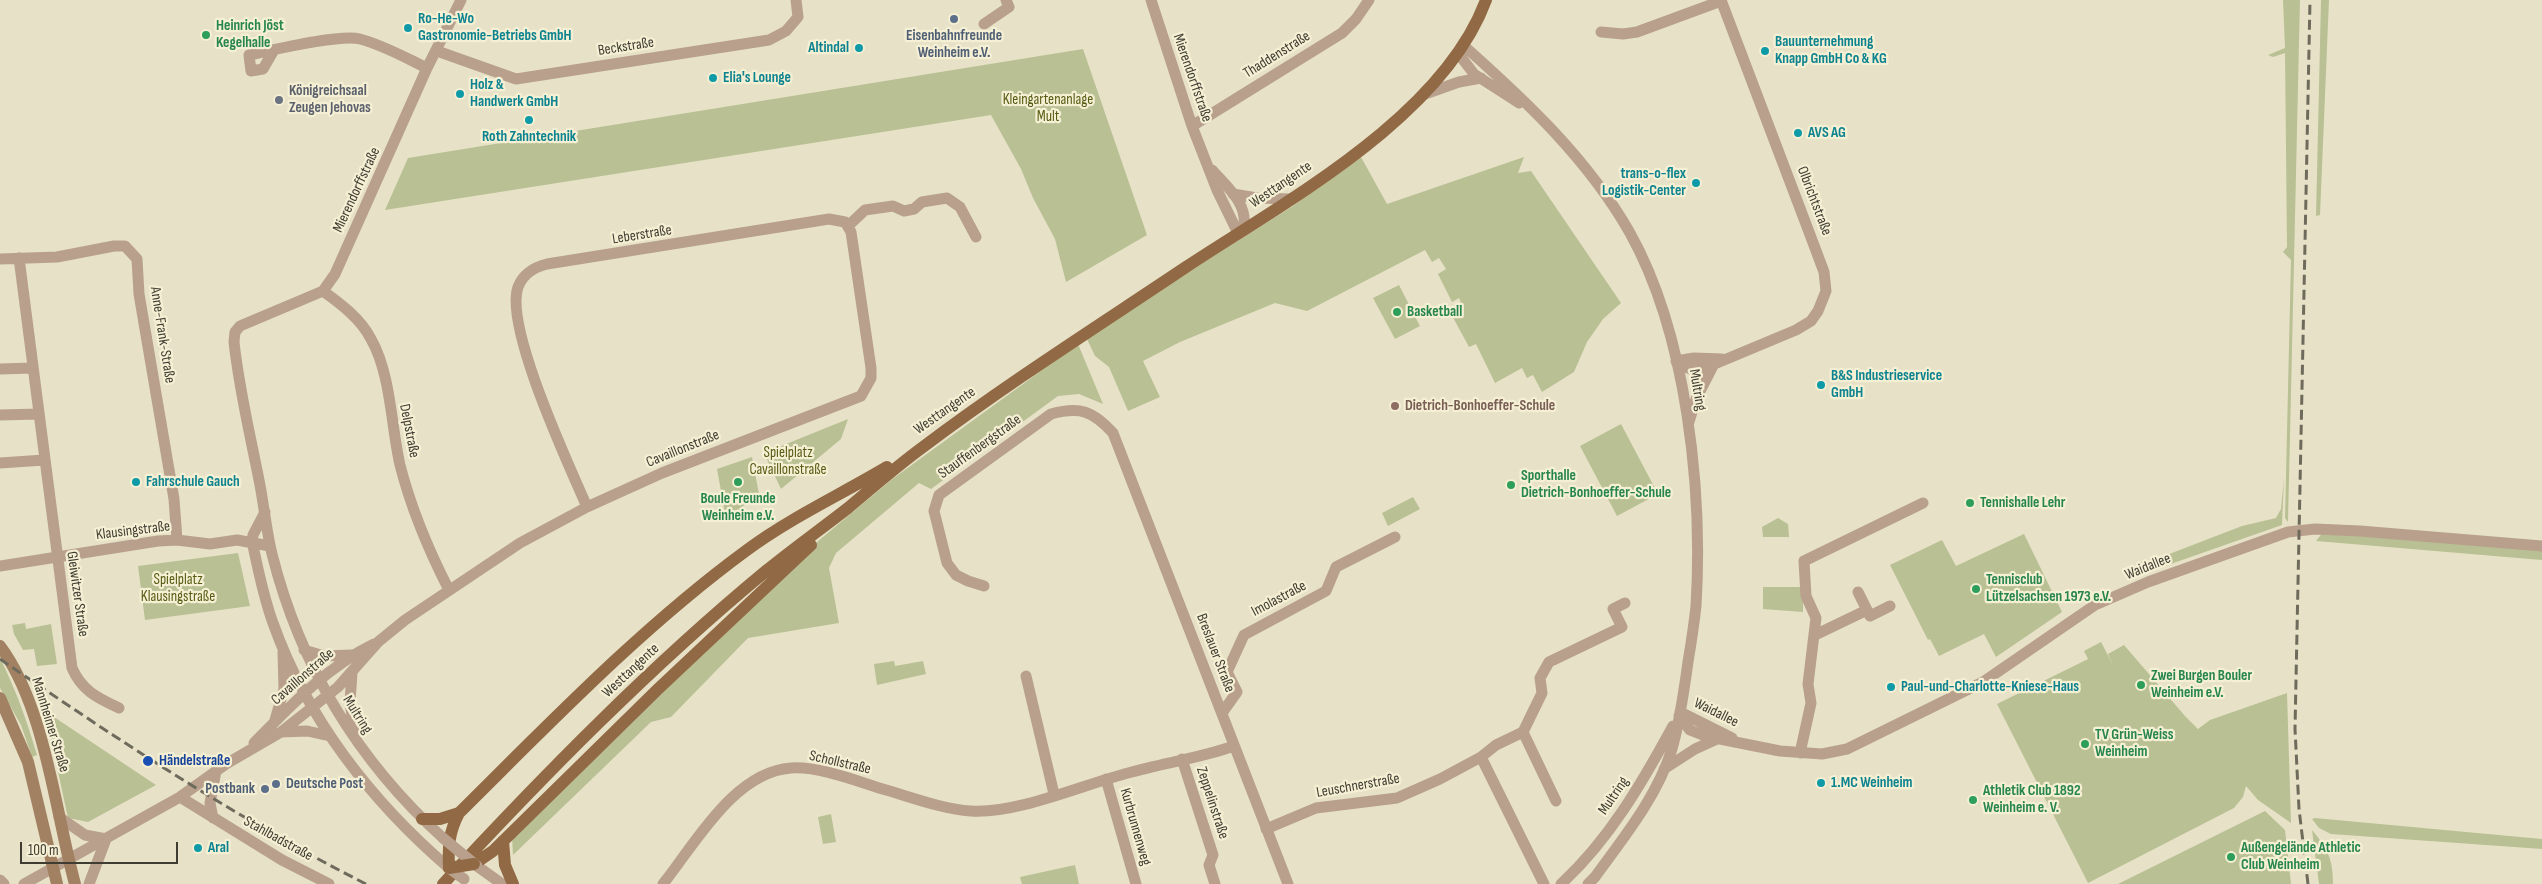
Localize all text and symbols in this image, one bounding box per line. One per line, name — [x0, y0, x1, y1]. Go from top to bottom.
place label: Ro-He-Wo Gastronomie-Betriebs GmbH — [418, 10, 571, 45]
marker: Eisenbahnfreunde Weinheim e.V. — [948, 13, 960, 25]
place label: Heinrich Jöst Kegelhalle — [216, 17, 284, 52]
marker: Ro-He-Wo Gastronomie-Betriebs GmbH — [402, 22, 414, 34]
place label: Eisenbahnfreunde Weinheim e.V. — [906, 27, 1002, 62]
street label: Thaddenstraße — [1240, 27, 1314, 83]
marker: Heinrich Jöst Kegelhalle — [200, 29, 212, 41]
street label: Mierendorffstraße — [1169, 32, 1215, 124]
place label: Bauunternehmung Knapp GmbH Co & KG — [1775, 33, 1887, 68]
street label: Beckstraße — [597, 34, 655, 60]
place label: Altindal — [808, 39, 849, 57]
marker: Altindal — [853, 42, 865, 54]
marker: Bauunternehmung Knapp GmbH Co & KG — [1759, 45, 1771, 57]
place label: Elia's Lounge — [723, 69, 791, 87]
marker: Elia's Lounge — [707, 72, 719, 84]
place label: Holz & Handwerk GmbH — [470, 76, 558, 111]
place label: Königreichsaal Zeugen Jehovas — [289, 82, 371, 117]
marker: Holz & Handwerk GmbH — [454, 88, 466, 100]
park label: Kleingartenanlage Mult — [1003, 91, 1093, 126]
marker: Königreichsaal Zeugen Jehovas — [273, 94, 285, 106]
marker: Roth Zahntechnik — [523, 114, 535, 126]
place label: AVS AG — [1808, 124, 1846, 142]
marker: AVS AG — [1792, 127, 1804, 139]
place label: Roth Zahntechnik — [482, 128, 576, 146]
street label: Mierendorffstraße — [329, 145, 385, 235]
street label: Westtangente — [1246, 158, 1316, 212]
street label: Olbrichtstraße — [1793, 164, 1835, 238]
place label: trans-o-flex Logistik-Center — [1602, 165, 1686, 200]
marker: trans-o-flex Logistik-Center — [1690, 177, 1702, 189]
street label: Leberstraße — [611, 221, 673, 249]
street label: Anne-Frank-Straße — [146, 286, 178, 384]
place label: Basketball — [1407, 303, 1462, 321]
marker: Basketball — [1391, 306, 1403, 318]
place label: B&S Industrieservice GmbH — [1831, 367, 1942, 402]
street label: Multring — [1684, 368, 1710, 412]
marker: B&S Industrieservice GmbH — [1815, 379, 1827, 391]
street label: Westtangente — [911, 383, 979, 439]
place label: Dietrich-Bonhoeffer-Schule — [1405, 397, 1555, 415]
marker: Dietrich-Bonhoeffer-Schule — [1389, 400, 1401, 412]
street label: Delpstraße — [395, 403, 423, 459]
street label: Stauffenbergstraße — [935, 411, 1025, 483]
street label: Cavaillonstraße — [644, 426, 722, 472]
park label: Spielplatz Cavaillonstraße — [749, 444, 827, 479]
place label: Sporthalle Dietrich-Bonhoeffer-Schule — [1521, 467, 1671, 502]
place label: Fahrschule Gauch — [146, 473, 240, 491]
marker: Fahrschule Gauch — [130, 476, 142, 488]
marker: Boule Freunde Weinheim e.V. — [732, 476, 744, 488]
marker: Sporthalle Dietrich-Bonhoeffer-Schule — [1505, 479, 1517, 491]
place label: Boule Freunde Weinheim e.V. — [700, 490, 776, 525]
place label: Tennishalle Lehr — [1980, 494, 2065, 512]
marker: Tennishalle Lehr — [1964, 497, 1976, 509]
street label: Klausingstraße — [95, 518, 171, 544]
street label: Gleiwitzer Straße — [62, 550, 92, 638]
street label: Waidallee — [2123, 550, 2173, 584]
park label: Spielplatz Klausingstraße — [141, 571, 215, 606]
place label: Tennisclub Lützelsachsen 1973 e.V. — [1986, 571, 2111, 606]
street label: Imolastraße — [1248, 577, 1310, 621]
marker: Tennisclub Lützelsachsen 1973 e.V. — [1970, 583, 1982, 595]
street label: Breslauer Straße — [1192, 611, 1238, 695]
street label: Westtangente — [599, 640, 663, 702]
street label: Cavaillonstraße — [268, 645, 338, 709]
place label: Zwei Burgen Bouler Weinheim e.V. — [2151, 667, 2252, 702]
street label: Mannheimer Straße — [27, 675, 73, 775]
place label: Paul-und-Charlotte-Kniese-Haus — [1901, 678, 2079, 696]
marker: Zwei Burgen Bouler Weinheim e.V. — [2135, 679, 2147, 691]
marker: Paul-und-Charlotte-Kniese-Haus — [1885, 681, 1897, 693]
street label: Multring — [338, 692, 376, 738]
street label: Waidallee — [1691, 694, 1741, 732]
place label: TV Grün-Weiss Weinheim — [2095, 726, 2173, 761]
marker: TV Grün-Weiss Weinheim — [2079, 738, 2091, 750]
street label: Schollstraße — [807, 747, 873, 779]
place label: Händelstraße — [159, 752, 230, 770]
marker: Händelstraße — [141, 754, 155, 768]
street label: Zeppelinstraße — [1192, 765, 1232, 841]
street label: Leuschnerstraße — [1315, 770, 1401, 802]
street label: Multring — [1595, 774, 1633, 818]
place label: 1.MC Weinheim — [1831, 774, 1913, 792]
place label: Deutsche Post — [286, 775, 363, 793]
marker: 1.MC Weinheim — [1815, 777, 1827, 789]
marker: Deutsche Post — [270, 778, 282, 790]
place label: Postbank — [205, 780, 255, 798]
place label: Athletik Club 1892 Weinheim e. V. — [1983, 782, 2081, 817]
marker: Postbank — [259, 783, 271, 795]
street label: Kurbrunnenweg — [1115, 786, 1155, 868]
marker: Athletik Club 1892 Weinheim e. V. — [1967, 794, 1979, 806]
street label: Stahlbadstraße — [240, 813, 316, 865]
scale bar — [22, 832, 180, 864]
place label: Aral — [208, 839, 229, 857]
place label: Außengelände Athletic Club Weinheim — [2241, 839, 2361, 874]
text: 100 m — [28, 841, 59, 860]
marker: Aral — [192, 842, 204, 854]
marker: Außengelände Athletic Club Weinheim — [2225, 851, 2237, 863]

